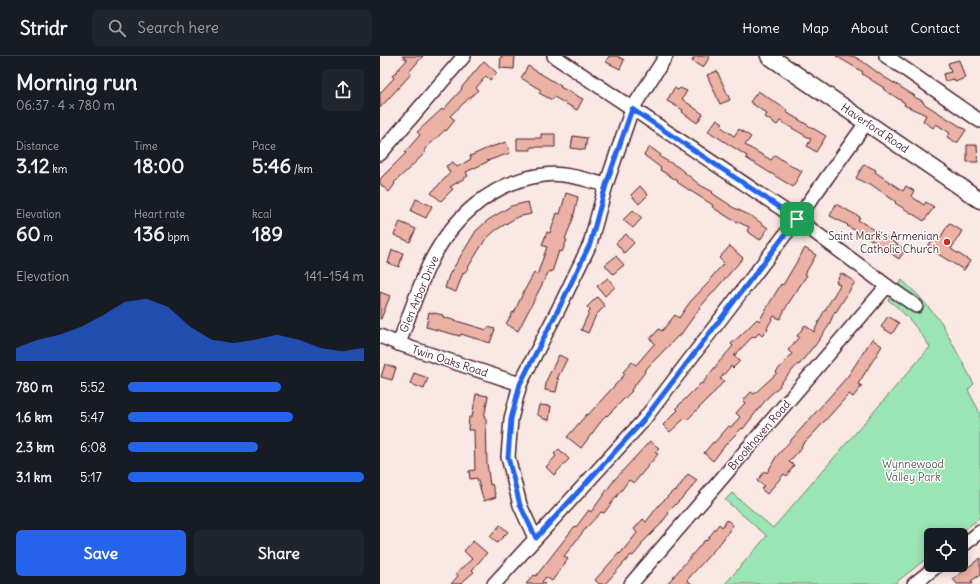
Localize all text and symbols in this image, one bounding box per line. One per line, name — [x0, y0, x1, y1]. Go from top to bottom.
search box — [92, 10, 372, 46]
text: Stridr — [20, 16, 68, 40]
icon: search — [106, 17, 128, 39]
text: Search here — [138, 18, 219, 37]
text: Home — [742, 19, 780, 37]
text: Map — [802, 19, 829, 37]
text: About — [851, 19, 889, 37]
text: Contact — [911, 19, 960, 37]
text: Morning run — [16, 68, 138, 96]
button: share — [322, 69, 364, 111]
text: 06:37 · 4 × 780 m — [16, 97, 115, 114]
street label: Haverford Road — [838, 100, 912, 156]
text: Distance — [16, 139, 59, 153]
text: Time — [134, 139, 158, 153]
text: Pace — [252, 139, 276, 153]
text: 3.12 — [16, 153, 50, 178]
text: 18:00 — [134, 153, 184, 178]
text: 5:46 — [252, 153, 291, 178]
text: km — [50, 162, 67, 176]
text: /km — [291, 162, 313, 176]
pin — [780, 202, 814, 236]
text: Elevation — [16, 207, 61, 221]
text: Heart rate — [134, 207, 185, 221]
text: kcal — [252, 207, 272, 221]
icon: arrive — [786, 208, 808, 230]
text: 60 — [16, 221, 41, 246]
text: 136 — [134, 221, 165, 246]
text: 189 — [252, 221, 283, 246]
place label: Saint Mark's Armenian Catholic Church — [828, 229, 939, 256]
text: m — [41, 230, 53, 244]
text: bpm — [165, 230, 189, 244]
marker: Saint Mark's Armenian Catholic Church — [942, 237, 952, 247]
street label: Glen Arbor Drive — [396, 253, 442, 335]
text: Elevation — [16, 268, 69, 285]
text: 141–154 m — [304, 268, 364, 285]
street label: Twin Oaks Road — [410, 342, 490, 380]
text: 780 m — [16, 379, 53, 396]
text: 5:52 — [80, 379, 105, 396]
street label: Brookhaven Road — [725, 397, 794, 473]
text: 1.6 km — [16, 409, 52, 426]
text: 5:47 — [80, 409, 104, 426]
text: 2.3 km — [16, 439, 54, 456]
text: 6:08 — [80, 439, 106, 456]
park label: Wynnewood Valley Park — [882, 457, 945, 484]
text: 3.1 km — [16, 469, 52, 486]
text: 5:17 — [80, 469, 102, 486]
map controls — [924, 528, 968, 572]
button: locate — [924, 528, 968, 572]
button: Save — [16, 530, 186, 576]
button: Share — [194, 530, 364, 576]

